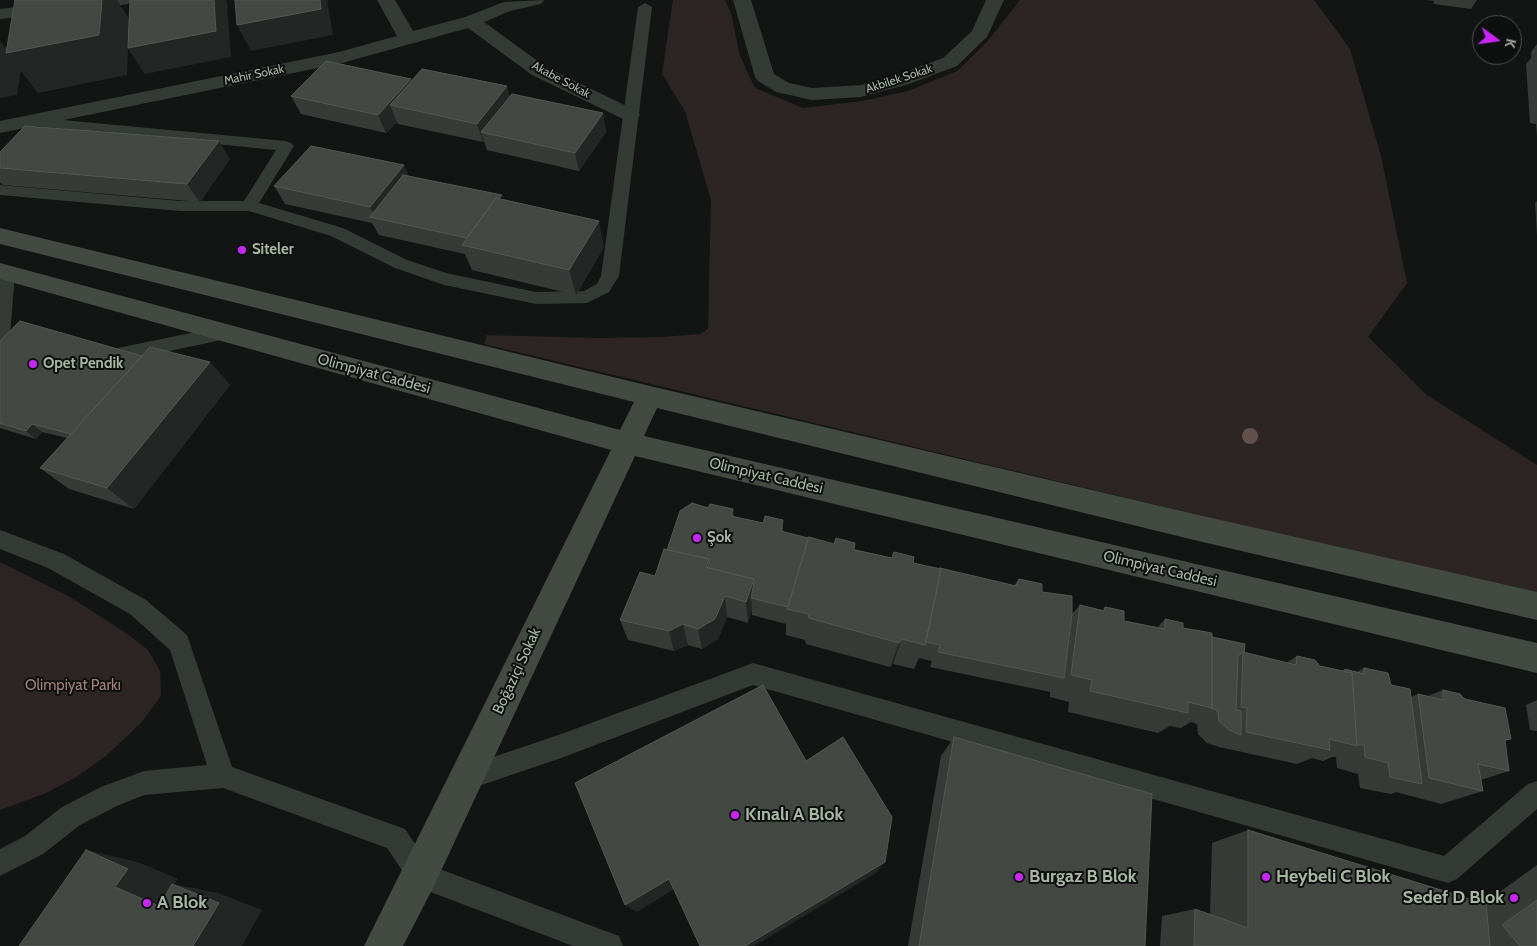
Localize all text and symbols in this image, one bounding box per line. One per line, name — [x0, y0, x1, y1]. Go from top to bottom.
north arrow — [1472, 15, 1522, 65]
text: K — [1501, 37, 1520, 50]
street label: Akabe Sokak — [529, 59, 593, 101]
street label: Akbilek Sokak — [864, 61, 934, 97]
street label: Mahir Sokak — [223, 62, 285, 88]
place label: Siteler — [252, 241, 294, 259]
marker: Siteler — [236, 244, 248, 256]
street label: Olimpiyat Caddesi — [316, 350, 432, 398]
place label: Opet Pendik — [43, 355, 123, 373]
marker: Opet Pendik — [27, 358, 39, 370]
street label: Olimpiyat Caddesi — [707, 454, 825, 498]
place label: Şok — [707, 529, 732, 547]
marker: Şok — [691, 532, 703, 544]
street label: Olimpiyat Caddesi — [1101, 547, 1219, 591]
street label: Boğaziçi Sokak — [489, 625, 545, 717]
park label: Olimpiyat Parkı — [25, 677, 121, 695]
place label: Kınalı A Blok — [745, 804, 843, 826]
marker: Kınalı A Blok — [729, 809, 741, 821]
place label: Burgaz B Blok — [1029, 866, 1137, 888]
place label: Heybeli C Blok — [1276, 866, 1390, 888]
marker: Burgaz B Blok — [1013, 871, 1025, 883]
marker: Heybeli C Blok — [1260, 871, 1272, 883]
place label: Sedef D Blok — [1403, 887, 1504, 909]
place label: A Blok — [157, 892, 207, 914]
marker: Sedef D Blok — [1508, 892, 1520, 904]
marker: A Blok — [141, 897, 153, 909]

